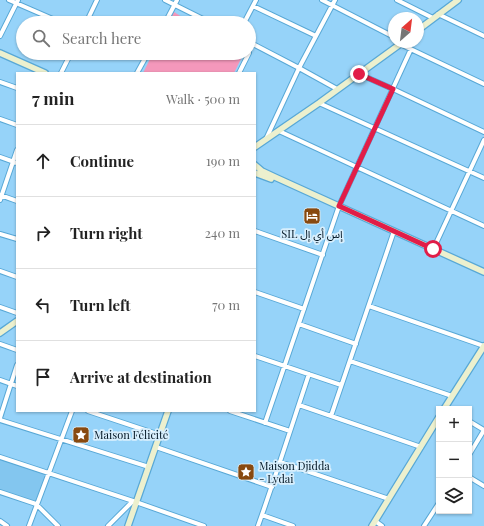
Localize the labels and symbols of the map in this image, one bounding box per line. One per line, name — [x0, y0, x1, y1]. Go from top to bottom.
north arrow — [388, 12, 424, 48]
route end — [350, 65, 368, 83]
hotel icon: SIL إس أي إل — [302, 206, 322, 226]
place label: SIL إس أي إل — [281, 226, 343, 244]
route start — [424, 240, 442, 258]
place icon: Maison Félicité — [71, 425, 91, 445]
place label: Maison Félicité — [94, 427, 169, 442]
place label: Maison Djidda - Lydai — [259, 458, 330, 486]
place icon: Maison Djidda - Lydai — [236, 462, 256, 482]

